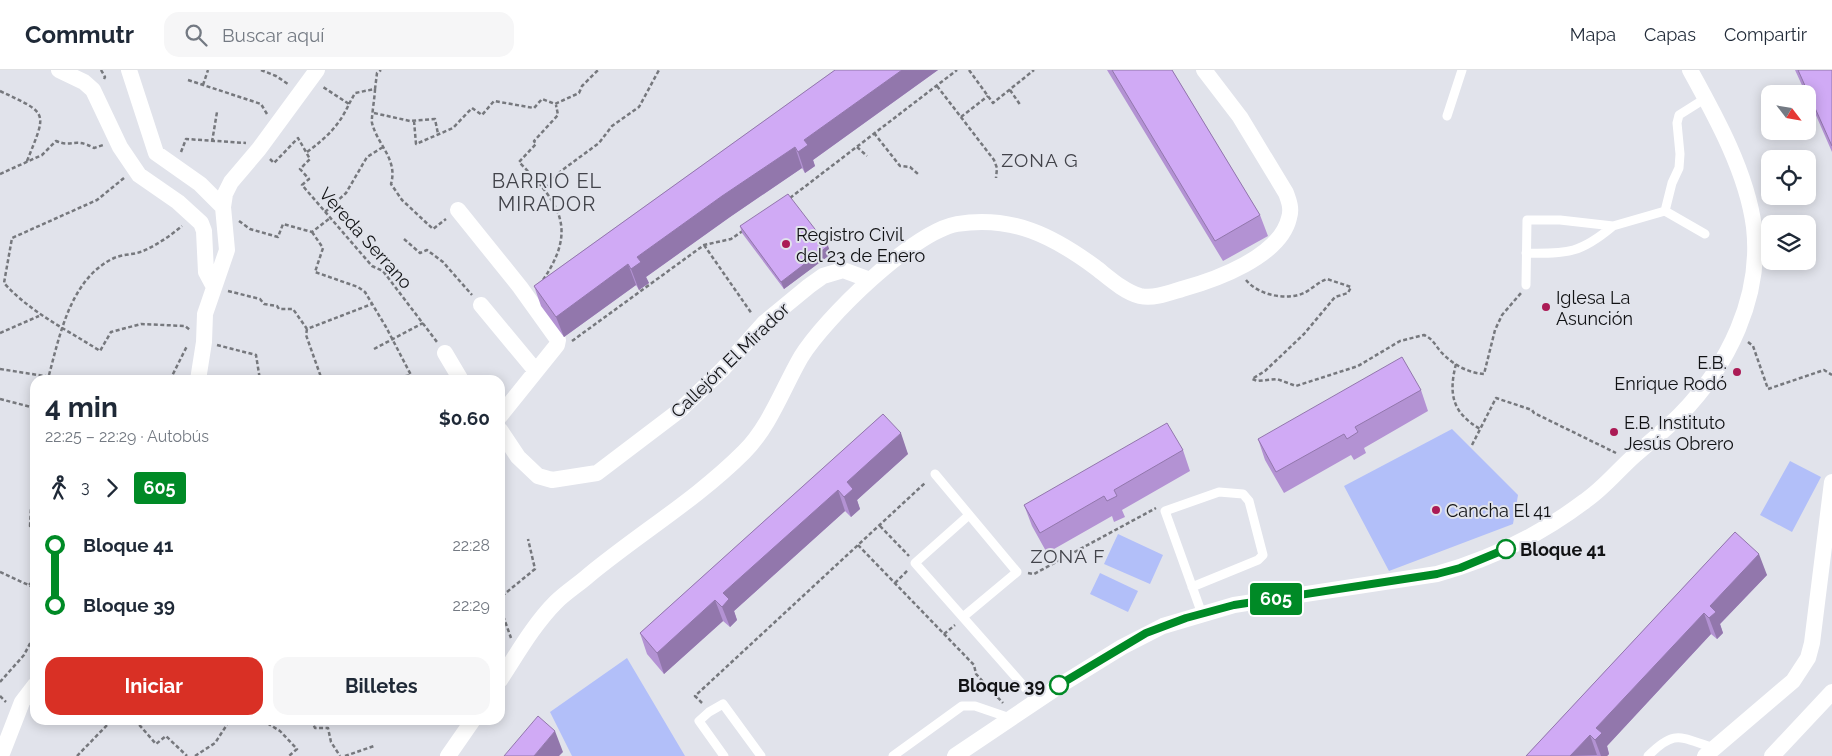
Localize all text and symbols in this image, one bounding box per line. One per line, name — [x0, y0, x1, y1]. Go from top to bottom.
search box — [164, 12, 514, 57]
text: Commutr — [25, 20, 134, 49]
icon: search — [182, 21, 210, 49]
text: Buscar aquí — [222, 24, 324, 46]
text: Mapa — [1570, 24, 1616, 45]
text: Capas — [1644, 24, 1696, 45]
text: Compartir — [1724, 24, 1807, 45]
north arrow — [1761, 85, 1816, 140]
map controls — [1761, 85, 1816, 270]
district label: ZONA G — [1001, 149, 1079, 171]
button: locate — [1761, 150, 1816, 205]
district label: BARRIO EL MIRADOR — [492, 169, 602, 216]
street label: Vereda Serrano — [315, 183, 417, 293]
button: layers — [1761, 215, 1816, 270]
place label: Registro Civil del 23 de Enero — [796, 224, 926, 266]
marker: Registro Civil del 23 de Enero — [780, 238, 792, 250]
place label: Iglesa La Asunción — [1556, 287, 1633, 329]
street label: Callejón El Mirador — [666, 298, 794, 422]
marker: Iglesa La Asunción — [1540, 301, 1552, 313]
place label: E.B. Enrique Rodó — [1614, 352, 1727, 394]
marker: E.B. Enrique Rodó — [1731, 366, 1743, 378]
text: 4 min — [45, 391, 118, 424]
text: $0.60 — [439, 407, 490, 429]
place label: E.B. Instituto Jesús Obrero — [1624, 412, 1734, 454]
marker: E.B. Instituto Jesús Obrero — [1608, 426, 1620, 438]
text: 22:25 – 22:29 · Autobús — [45, 427, 209, 446]
icon: walk — [45, 474, 73, 502]
icon: forward — [98, 474, 126, 502]
text: 605 — [144, 477, 176, 498]
text: 3 — [81, 478, 90, 497]
place label: Cancha El 41 — [1446, 500, 1551, 521]
marker: Cancha El 41 — [1430, 504, 1442, 516]
text: Bloque 41 — [83, 534, 173, 556]
text: 22:28 — [452, 536, 490, 555]
marker: Bloque 41 — [1496, 539, 1516, 559]
place label: Bloque 41 — [1520, 539, 1606, 560]
district label: ZONA F — [1031, 545, 1105, 567]
line badge: 605 — [1247, 583, 1305, 615]
text: 605 — [1260, 588, 1292, 609]
text: Bloque 39 — [83, 594, 175, 616]
text: 22:29 — [453, 596, 490, 615]
button: Iniciar — [45, 657, 263, 715]
button: Billetes — [273, 657, 490, 715]
place label: Bloque 39 — [958, 675, 1045, 696]
marker: Bloque 39 — [1049, 675, 1069, 695]

